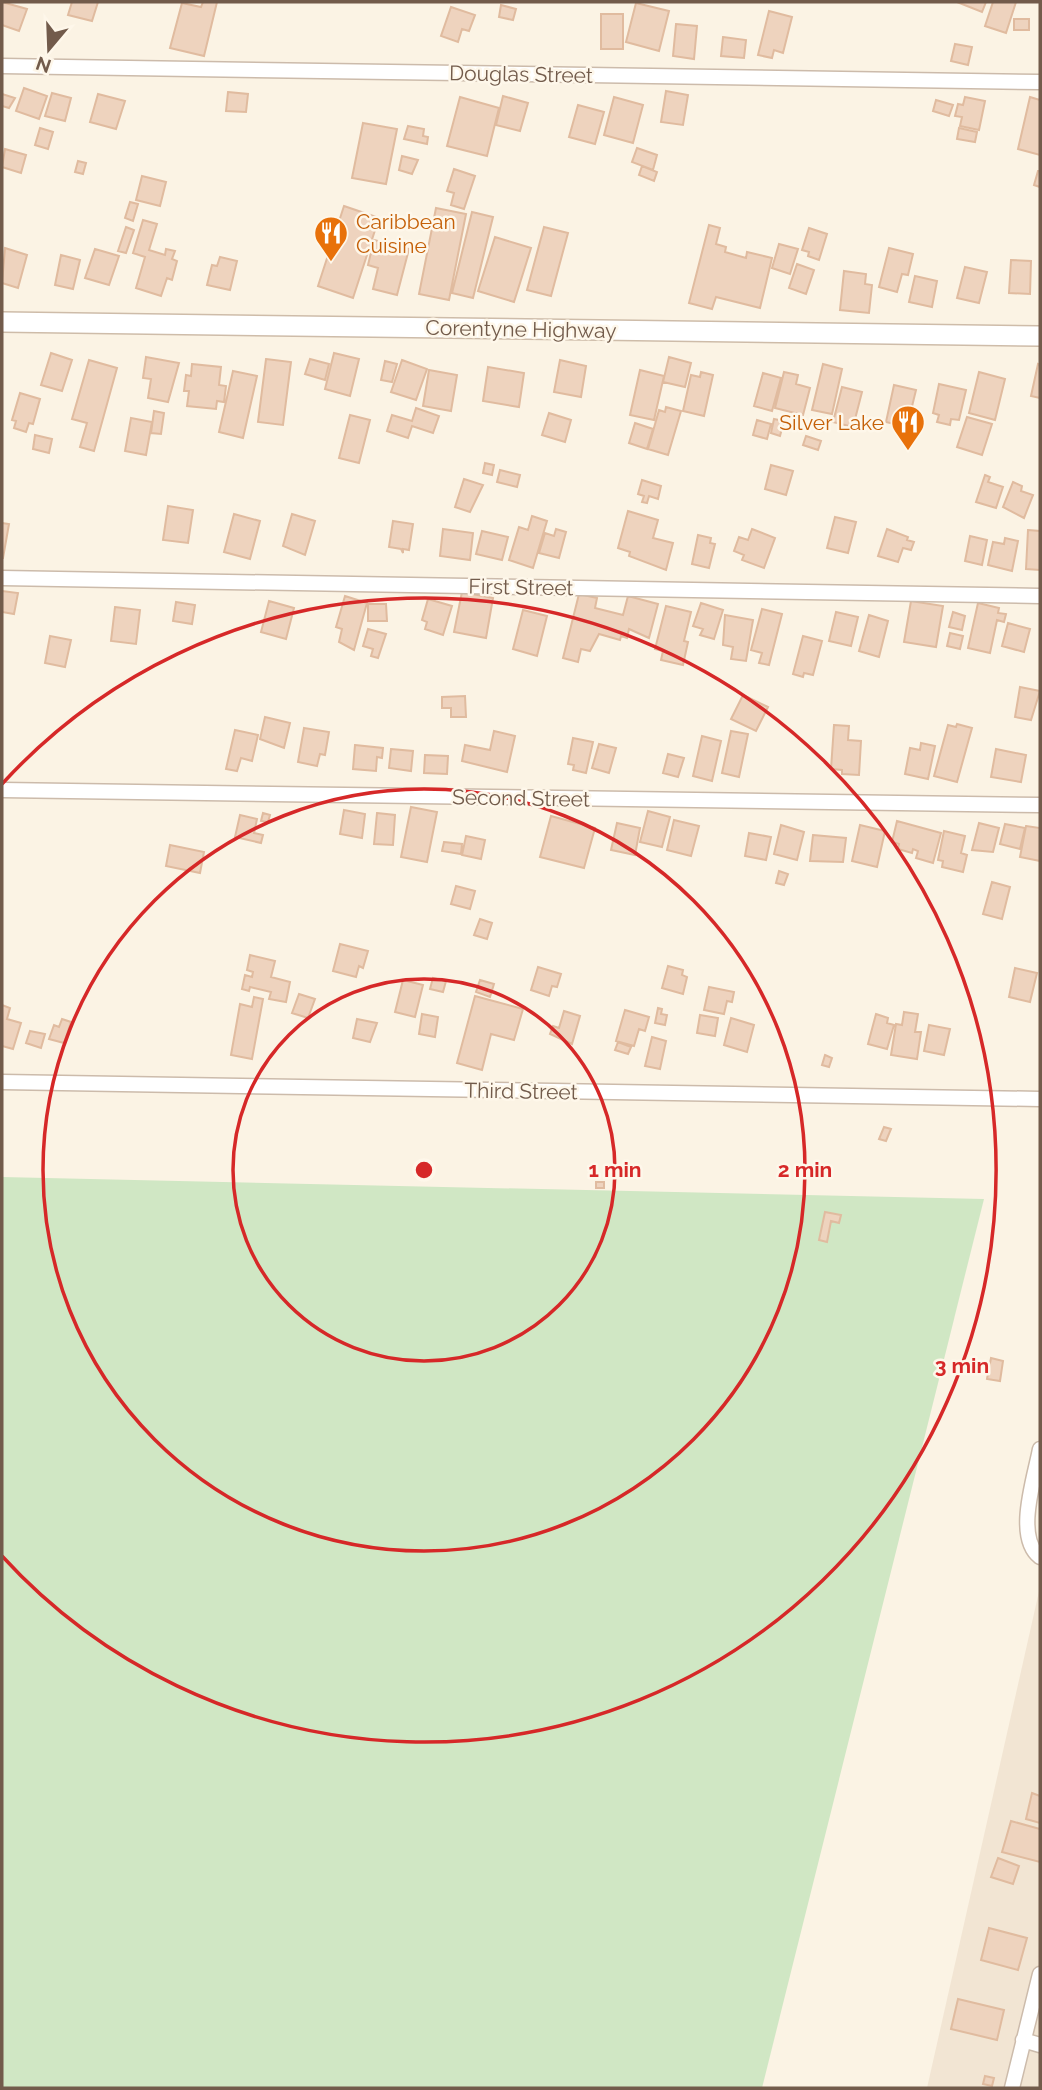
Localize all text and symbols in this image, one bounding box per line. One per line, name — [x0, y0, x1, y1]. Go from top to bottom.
north arrow — [14, 14, 84, 84]
text: N — [33, 52, 54, 78]
street label: Douglas Street — [449, 60, 593, 88]
place label: Caribbean Cuisine — [356, 209, 456, 258]
restaurant icon: Caribbean Cuisine — [312, 214, 350, 263]
street label: Corentyne Highway — [425, 315, 617, 343]
restaurant icon: Silver Lake — [889, 403, 927, 452]
place label: Silver Lake — [779, 410, 884, 435]
street label: First Street — [468, 574, 574, 600]
street label: Second Street — [452, 784, 590, 812]
street label: Third Street — [464, 1078, 578, 1104]
text: 1 min — [588, 1157, 642, 1182]
text: 2 min — [778, 1157, 832, 1182]
centre of rings — [412, 1158, 436, 1182]
text: 3 min — [935, 1353, 989, 1378]

